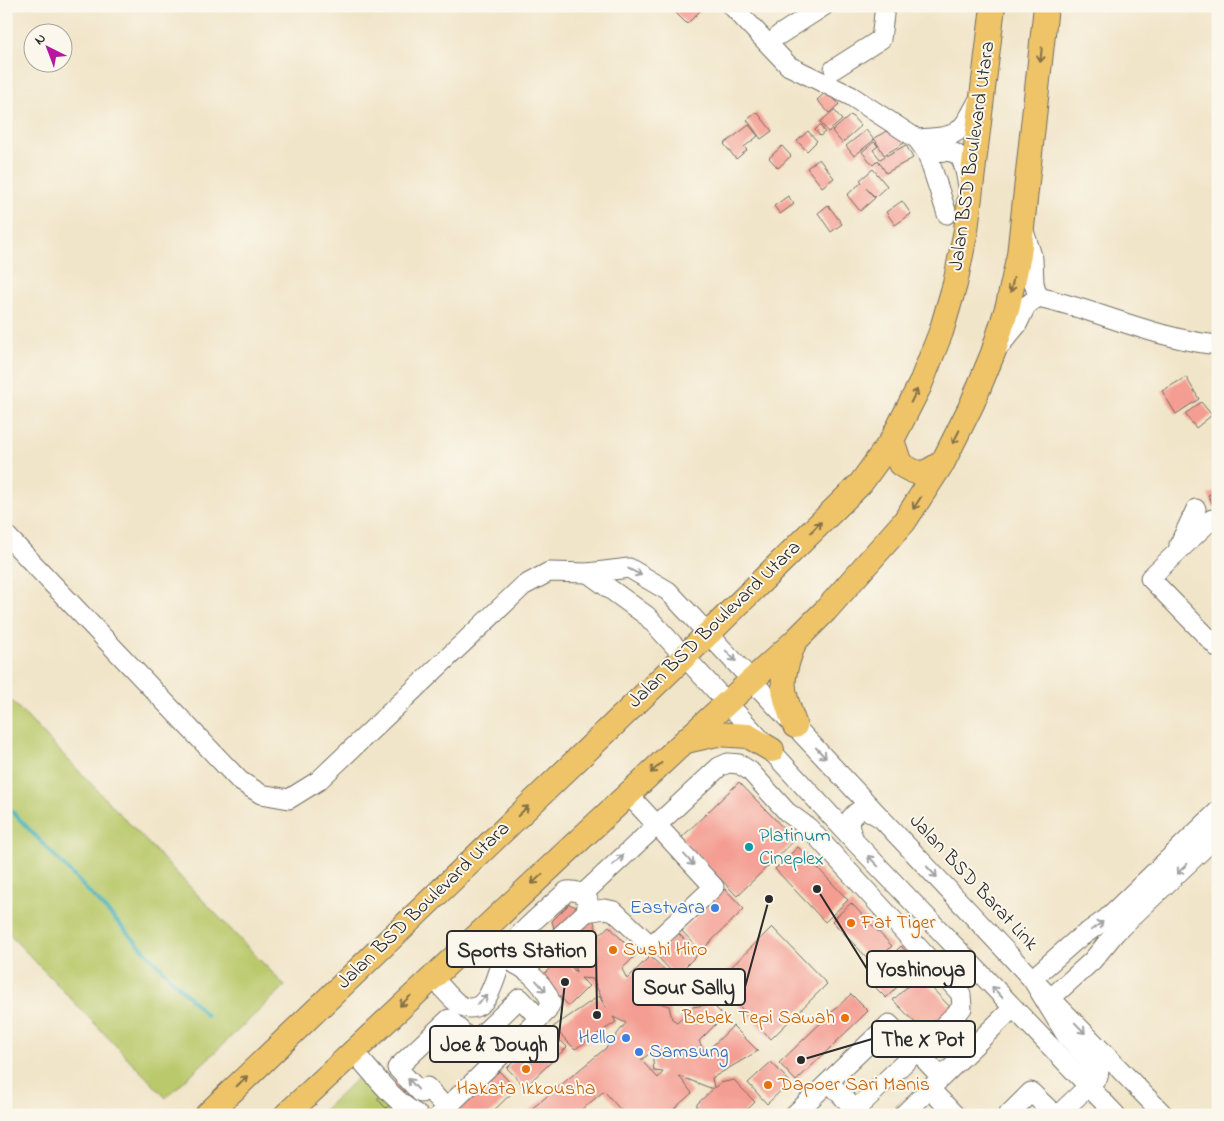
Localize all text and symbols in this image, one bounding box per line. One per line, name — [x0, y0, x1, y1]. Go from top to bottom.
north arrow — [22, 22, 72, 72]
text: N — [30, 28, 51, 50]
street label: Jalan BSD Boulevard Utara — [943, 39, 1003, 273]
one-way arrow — [1036, 46, 1046, 62]
one-way arrow — [1007, 277, 1016, 293]
one-way arrow — [910, 389, 919, 404]
one-way arrow — [951, 429, 960, 444]
one-way arrow — [911, 496, 922, 510]
one-way arrow — [810, 521, 822, 533]
street label: Jalan BSD Boulevard Utara — [622, 534, 808, 716]
one-way arrow — [628, 567, 643, 577]
one-way arrow — [725, 650, 737, 662]
one-way arrow — [815, 747, 827, 760]
one-way arrow — [649, 762, 662, 774]
one-way arrow — [517, 805, 530, 817]
street label: Jalan BSD Barat Link — [902, 808, 1045, 958]
street label: Jalan BSD Boulevard Utara — [331, 815, 517, 997]
place label: Platinum Cineplex — [759, 822, 831, 874]
marker: Platinum Cineplex — [743, 841, 755, 853]
one-way arrow — [612, 854, 624, 866]
one-way arrow — [683, 854, 695, 867]
one-way arrow — [867, 855, 879, 868]
one-way arrow — [1176, 863, 1189, 875]
one-way arrow — [926, 865, 938, 878]
one-way arrow — [530, 873, 543, 884]
place label: Eastvara — [630, 894, 705, 923]
marker: Eastvara — [709, 902, 721, 914]
place label: Fat Tiger — [860, 909, 936, 939]
marker: Fat Tiger — [845, 917, 857, 929]
one-way arrow — [1090, 921, 1104, 931]
callout: Sports Station — [447, 931, 596, 967]
place label: Sushi Hiro — [623, 936, 707, 965]
text: Sports Station — [457, 937, 587, 967]
marker: Sushi Hiro — [607, 944, 619, 956]
callout: Yoshinoya — [867, 951, 975, 987]
text: Yoshinoya — [876, 956, 965, 988]
callout: Sour Sally — [633, 969, 745, 1005]
text: Sour Sally — [643, 974, 735, 1006]
one-way arrow — [535, 980, 547, 993]
one-way arrow — [991, 985, 1003, 998]
one-way arrow — [399, 995, 412, 1007]
one-way arrow — [476, 995, 489, 1006]
place label: Bebek Tepi Sawah — [681, 1004, 835, 1033]
marker: Bebek Tepi Sawah — [839, 1012, 851, 1024]
callout: The X Pot — [872, 1021, 975, 1057]
one-way arrow — [1074, 1022, 1086, 1034]
place label: Hello — [578, 1024, 616, 1053]
callout: Joe & Dough — [430, 1026, 558, 1062]
text: The X Pot — [882, 1026, 965, 1056]
text: Joe & Dough — [440, 1031, 548, 1063]
marker: Hello — [620, 1032, 632, 1044]
place label: Samsung — [649, 1038, 729, 1068]
marker: Samsung — [633, 1046, 645, 1058]
marker: Hakata Ikkousha — [520, 1063, 532, 1075]
place label: Dapoer Sari Manis — [777, 1071, 930, 1100]
one-way arrow — [235, 1075, 248, 1087]
place label: Hakata Ikkousha — [457, 1075, 595, 1104]
one-way arrow — [407, 1078, 419, 1091]
marker: Dapoer Sari Manis — [762, 1079, 774, 1091]

